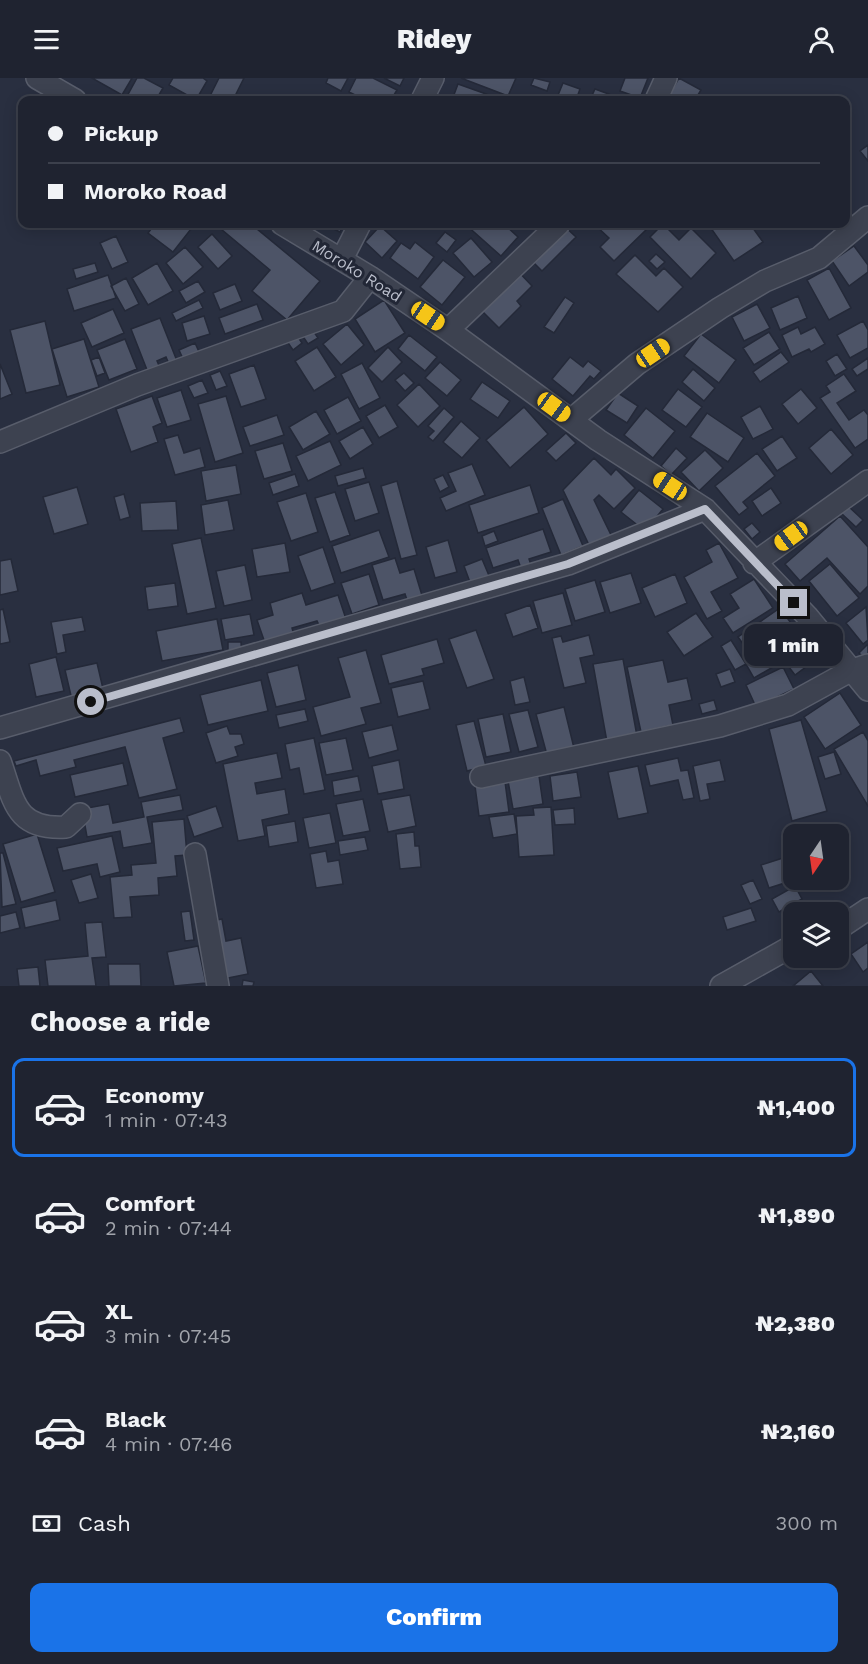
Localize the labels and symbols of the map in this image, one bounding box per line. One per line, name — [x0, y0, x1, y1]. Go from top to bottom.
street label: Moroko Road — [309, 236, 405, 306]
car — [408, 298, 448, 334]
car — [633, 335, 673, 371]
car — [534, 389, 574, 425]
car — [650, 469, 690, 503]
car — [771, 518, 811, 554]
route end — [780, 589, 807, 616]
callout: 1 min — [744, 624, 844, 666]
route start — [77, 688, 104, 715]
north arrow — [783, 824, 849, 890]

